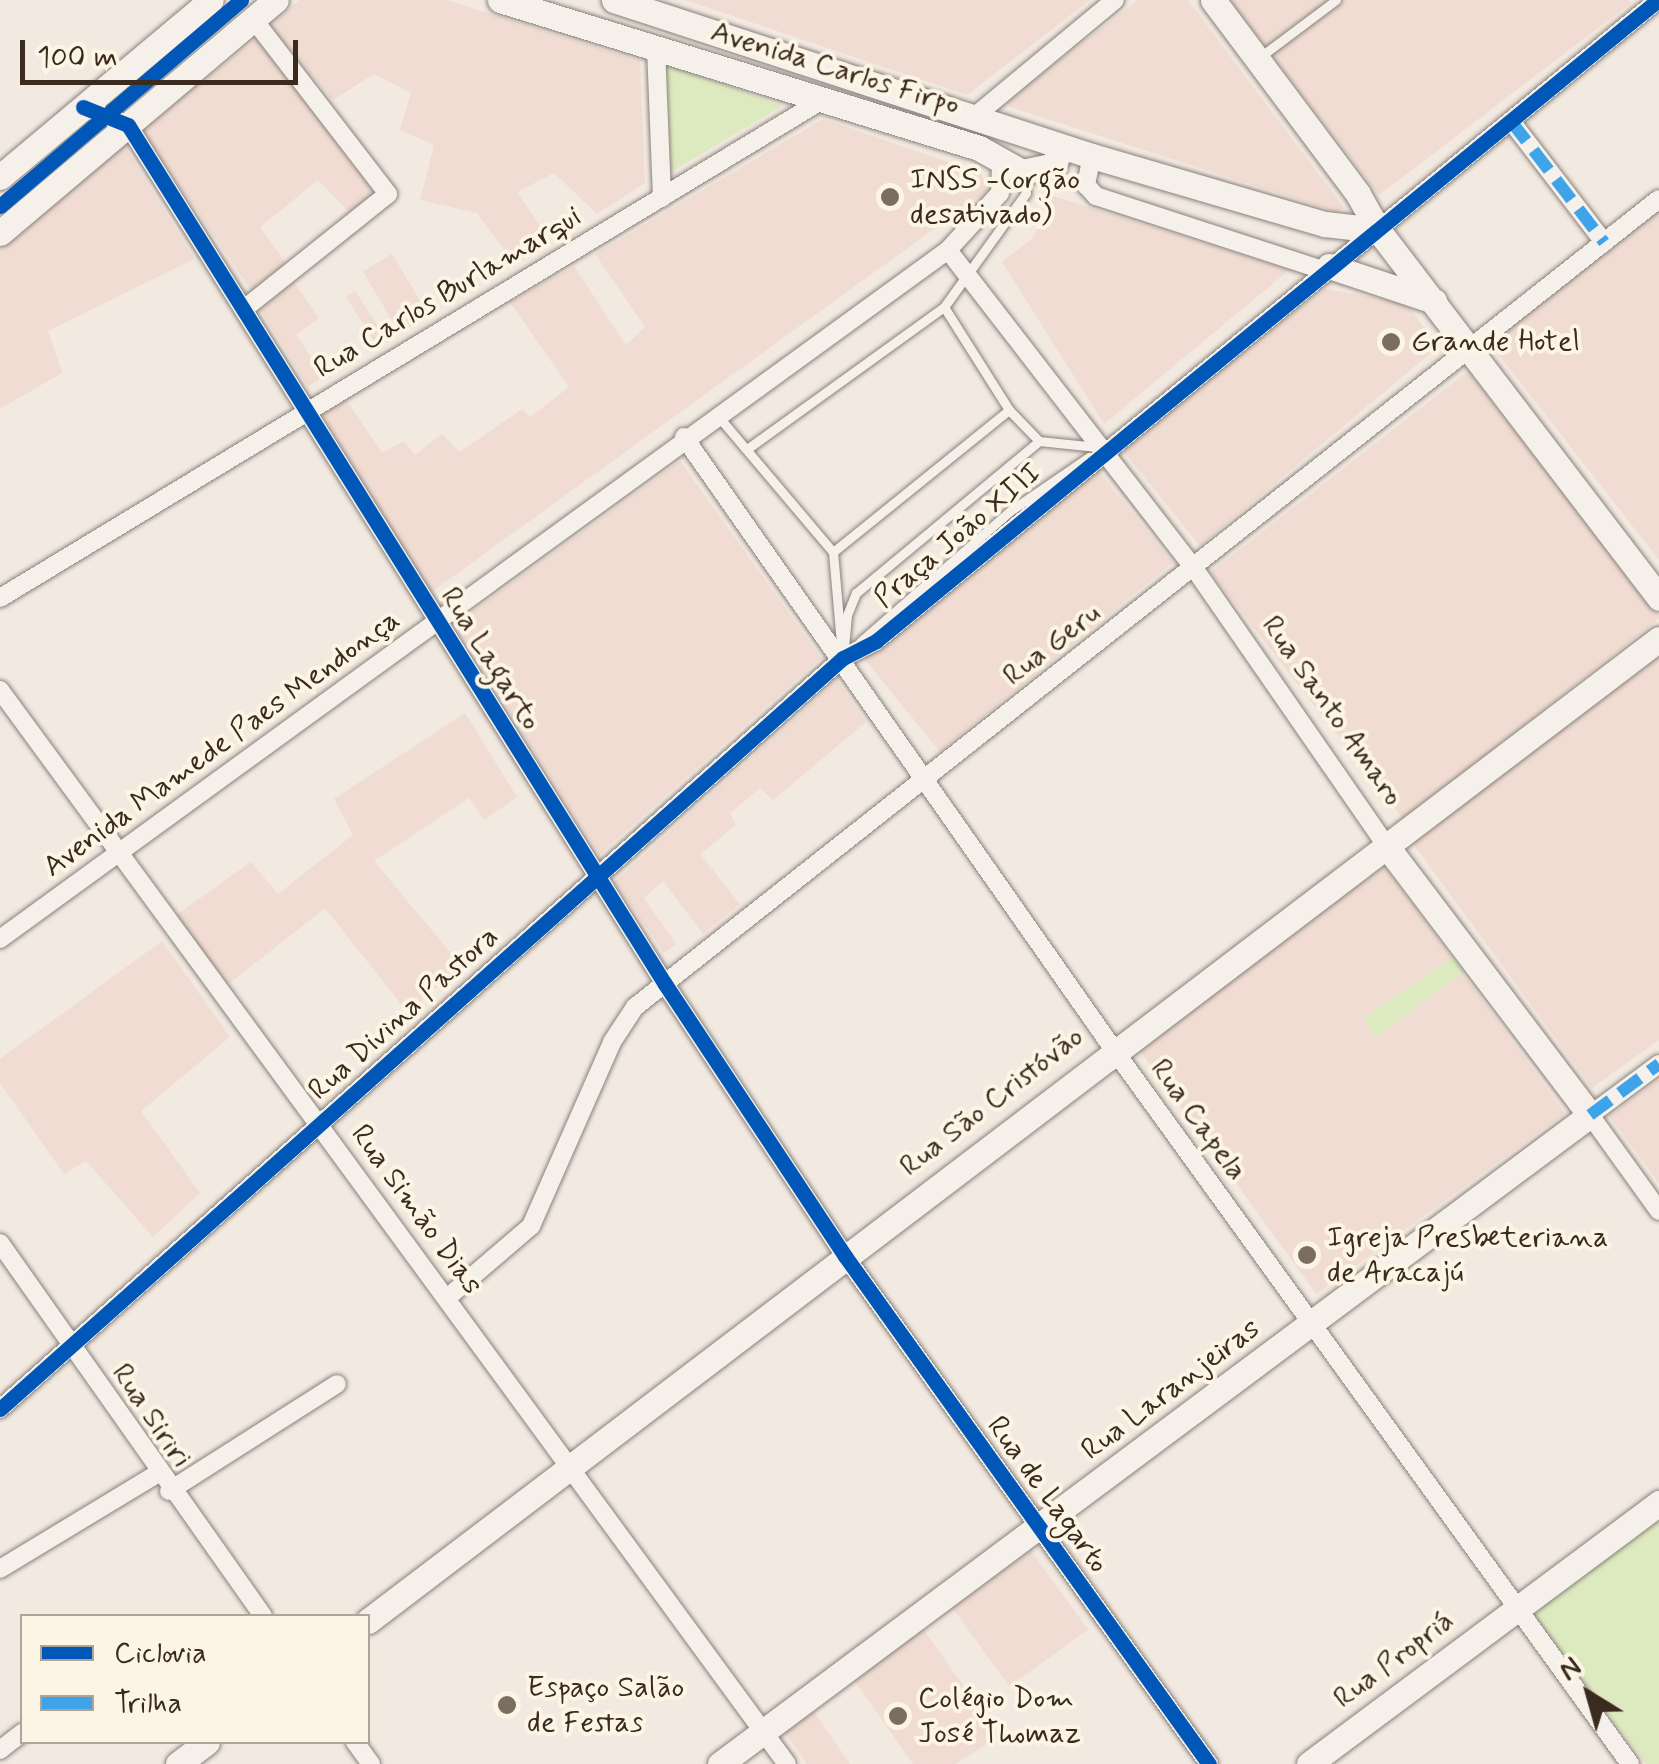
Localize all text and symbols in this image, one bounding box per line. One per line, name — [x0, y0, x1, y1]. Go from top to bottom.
street label: Avenida Carlos Firpo — [707, 14, 963, 124]
scale bar — [25, 20, 302, 82]
text: 100 m — [37, 38, 118, 77]
place label: INSS -(orgão desativado) — [910, 162, 1080, 232]
marker: INSS -(orgão desativado) — [879, 186, 901, 208]
street label: Rua Carlos Burlamarqui — [309, 200, 587, 386]
place label: Grande Hotel — [1411, 324, 1579, 360]
marker: Grande Hotel — [1380, 331, 1402, 353]
street label: Praça João XIII — [867, 455, 1049, 617]
street label: Rua Lagarto — [433, 582, 547, 736]
street label: Rua Geru — [997, 597, 1107, 693]
street label: Avenida Mamede Paes Mendonça — [39, 604, 405, 884]
street label: Rua Santo Amaro — [1255, 612, 1409, 810]
street label: Rua Divina Pastora — [302, 919, 506, 1109]
street label: Rua São Cristóvão — [893, 1019, 1091, 1185]
street label: Rua Capela — [1142, 1052, 1254, 1188]
street label: Rua Simão Dias — [343, 1119, 489, 1301]
place label: Igreja Presbeteriana de Aracajú — [1327, 1220, 1608, 1290]
marker: Igreja Presbeteriana de Aracajú — [1296, 1244, 1318, 1266]
street label: Rua Laranjeiras — [1076, 1313, 1266, 1467]
street label: Rua Siriri — [103, 1357, 199, 1475]
street label: Rua de Lagarto — [975, 1406, 1119, 1584]
street label: Rua Propriá — [1327, 1603, 1461, 1717]
legend — [20, 1614, 370, 1744]
text: Ciclovia — [114, 1634, 207, 1673]
north arrow — [1539, 1644, 1639, 1744]
text: N — [1552, 1649, 1589, 1690]
place label: Espaço Salão de Festas — [527, 1670, 685, 1740]
place label: Colégio Dom José Thomaz — [918, 1681, 1081, 1752]
text: Trilha — [114, 1684, 182, 1723]
marker: Espaço Salão de Festas — [496, 1694, 518, 1716]
marker: Colégio Dom José Thomaz — [887, 1705, 909, 1727]

